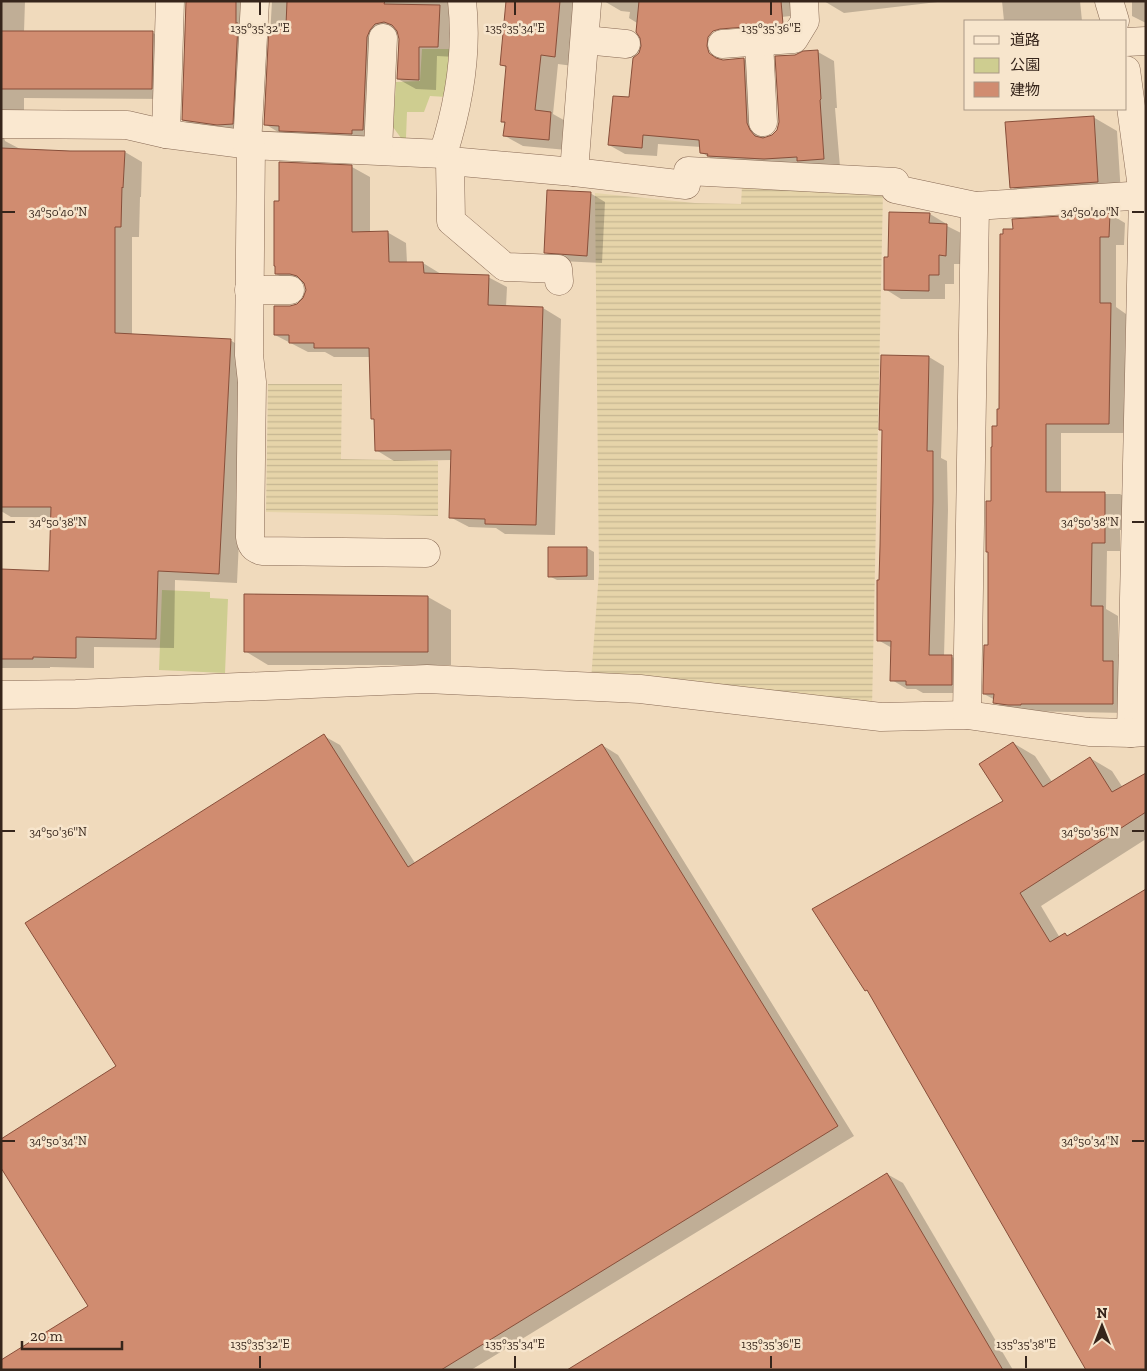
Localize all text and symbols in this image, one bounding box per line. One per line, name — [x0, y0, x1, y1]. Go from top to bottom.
legend — [964, 20, 1127, 110]
text: 135°35'32"E — [230, 21, 290, 35]
text: 135°35'34"E — [485, 21, 545, 35]
text: 135°35'36"E — [741, 21, 801, 35]
text: 道路 — [1010, 31, 1040, 49]
text: 公園 — [1010, 56, 1040, 74]
text: 建物 — [1010, 81, 1040, 99]
text: 34°50'40"N — [29, 205, 87, 219]
text: 34°50'40"N — [1061, 205, 1119, 219]
text: 34°50'38"N — [29, 515, 87, 529]
text: 34°50'38"N — [1061, 515, 1119, 529]
text: 34°50'36"N — [29, 825, 87, 839]
text: 34°50'36"N — [1061, 825, 1119, 839]
text: 34°50'34"N — [29, 1134, 87, 1148]
text: 34°50'34"N — [1061, 1134, 1119, 1148]
north arrow — [1077, 1301, 1127, 1351]
text: N — [1097, 1305, 1108, 1322]
scale bar — [22, 1318, 122, 1350]
text: 20 m — [30, 1327, 63, 1345]
text: 135°35'32"E — [230, 1337, 290, 1351]
text: 135°35'34"E — [485, 1337, 545, 1351]
text: 135°35'36"E — [741, 1337, 801, 1351]
text: 135°35'38"E — [996, 1337, 1056, 1351]

